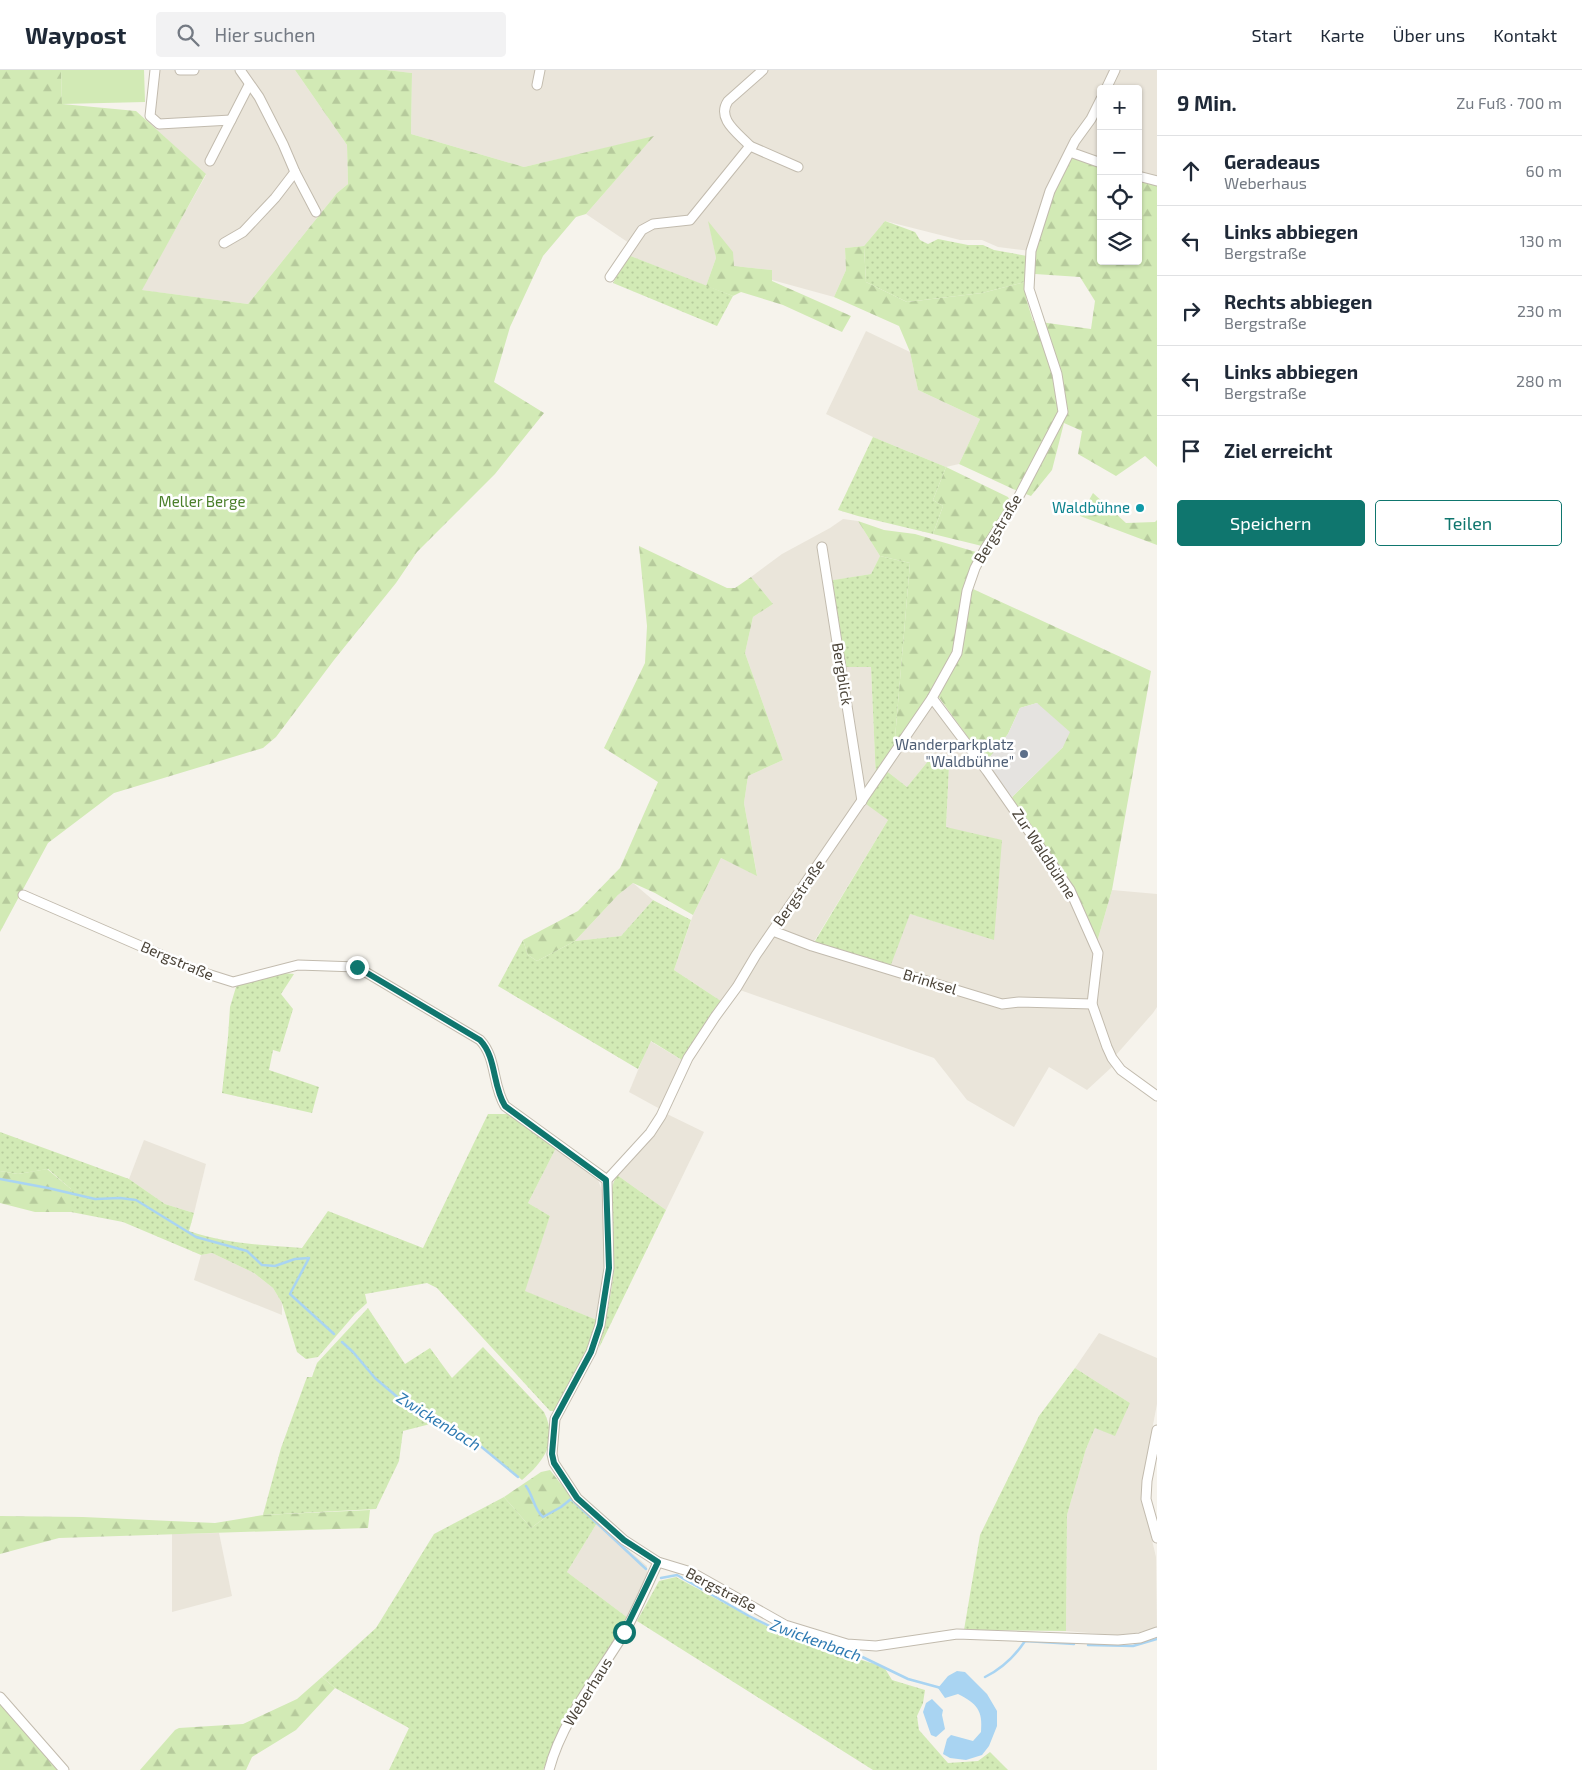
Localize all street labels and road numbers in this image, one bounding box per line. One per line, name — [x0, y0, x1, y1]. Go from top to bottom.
street label: Bergstraße — [969, 491, 1025, 566]
street label: Bergblick — [829, 641, 857, 707]
street label: Zur Waldbühne — [1009, 805, 1081, 902]
street label: Bergstraße — [769, 856, 828, 929]
street label: Bergstraße — [138, 937, 217, 983]
street label: Brinksel — [901, 964, 960, 998]
street label: Bergstraße — [683, 1563, 760, 1615]
street label: Weberhaus — [559, 1654, 615, 1729]

